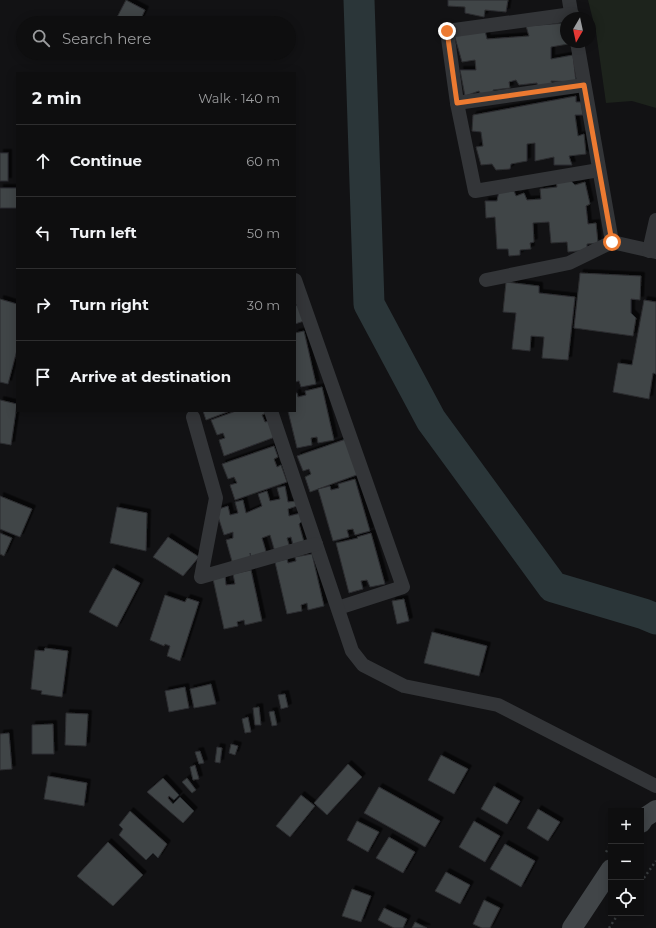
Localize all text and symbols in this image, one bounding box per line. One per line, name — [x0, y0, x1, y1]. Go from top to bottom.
north arrow — [560, 12, 596, 48]
search box — [16, 16, 296, 60]
route end — [438, 22, 456, 40]
icon: search — [30, 27, 52, 49]
text: Search here — [62, 29, 151, 48]
text: 2 min — [32, 88, 82, 108]
text: Walk · 140 m — [198, 90, 280, 106]
icon: ahead — [32, 150, 54, 172]
text: Continue — [70, 151, 142, 170]
text: 60 m — [246, 153, 280, 169]
icon: left — [32, 222, 54, 244]
text: Turn left — [70, 223, 137, 242]
text: 50 m — [247, 225, 280, 241]
route start — [603, 233, 621, 251]
icon: right — [32, 294, 54, 316]
text: Turn right — [70, 295, 149, 314]
text: 30 m — [247, 297, 280, 313]
icon: arrive — [32, 366, 54, 388]
text: Arrive at destination — [70, 367, 231, 386]
map controls — [608, 808, 644, 916]
button: + — [608, 808, 644, 844]
button: − — [608, 844, 644, 880]
button: locate — [608, 880, 644, 916]

